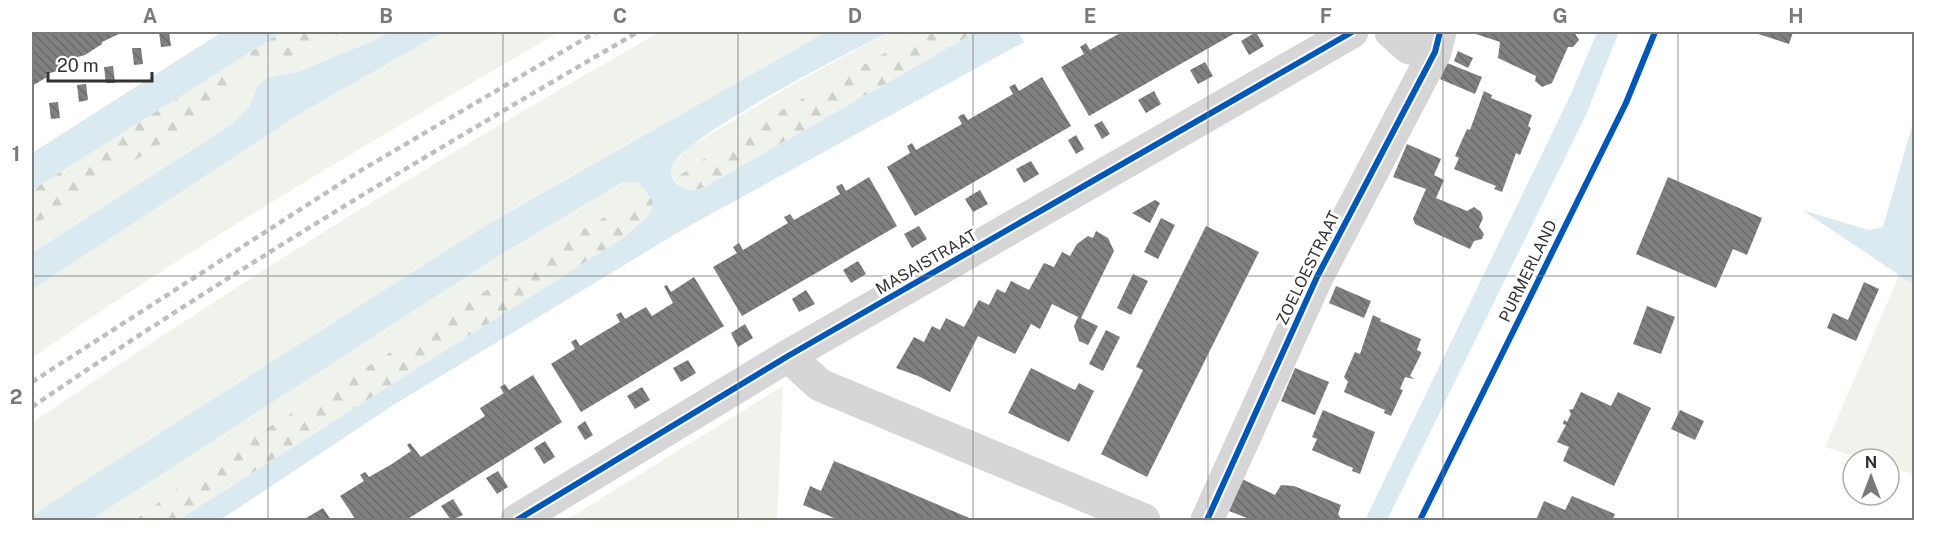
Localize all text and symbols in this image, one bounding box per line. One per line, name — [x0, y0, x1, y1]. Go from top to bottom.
text: A — [143, 4, 157, 28]
text: B — [379, 4, 393, 28]
text: C — [613, 4, 627, 28]
text: D — [848, 4, 862, 28]
text: E — [1084, 4, 1096, 28]
text: F — [1320, 4, 1332, 28]
text: G — [1552, 4, 1568, 28]
text: H — [1788, 4, 1804, 28]
scale bar — [48, 45, 152, 83]
text: 20 m — [57, 55, 99, 76]
text: 1 — [12, 142, 20, 166]
street label: ZOELOESTRAAT — [1272, 207, 1344, 328]
street label: PURMERLAND — [1495, 217, 1561, 325]
street label: MASAISTRAAT — [872, 225, 980, 299]
text: 2 — [10, 385, 22, 409]
north arrow — [1841, 447, 1901, 507]
text: N — [1865, 453, 1877, 472]

